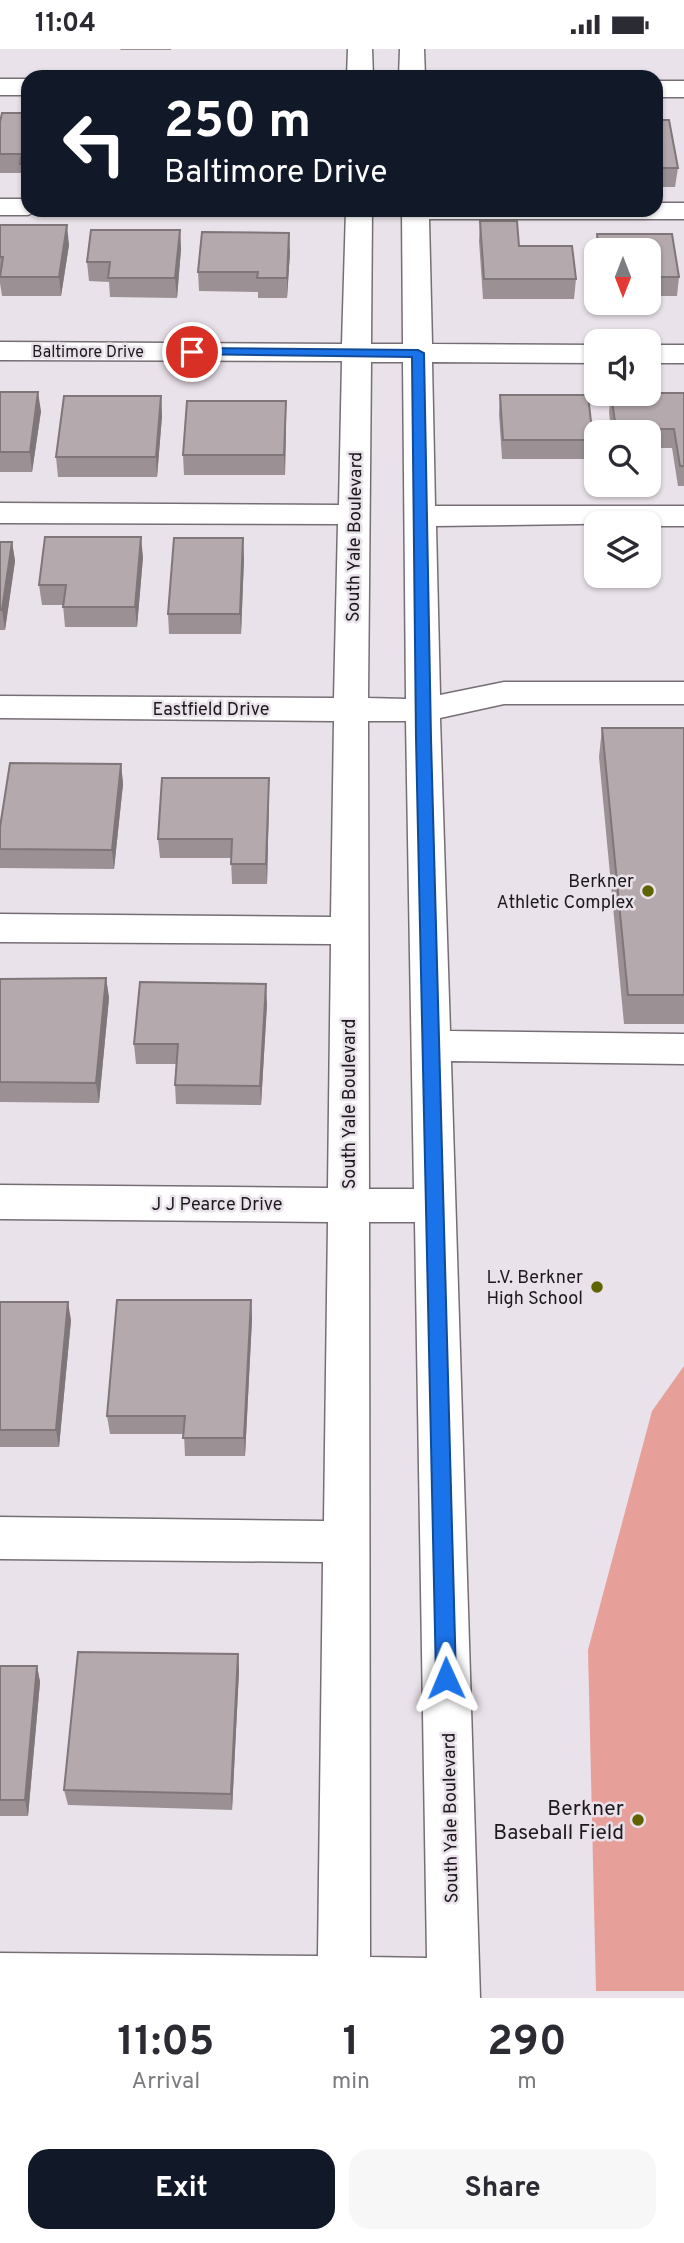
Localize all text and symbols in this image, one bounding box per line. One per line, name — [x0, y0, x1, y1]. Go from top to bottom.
text: 11:04 — [35, 8, 96, 41]
text: 250 m — [164, 93, 311, 155]
icon: left — [49, 98, 140, 189]
text: Baltimore Drive — [164, 154, 388, 194]
north arrow — [584, 238, 662, 315]
map controls — [584, 238, 661, 588]
pin — [162, 322, 222, 382]
button: sound — [584, 329, 661, 406]
icon: arrive — [173, 333, 211, 371]
street label: Baltimore Drive — [32, 343, 144, 363]
button: search — [584, 420, 661, 497]
street label: South Yale Boulevard — [343, 452, 368, 622]
button: layers — [584, 511, 661, 588]
street label: Eastfield Drive — [152, 699, 270, 722]
place label: Berkner Athletic Complex — [496, 871, 634, 915]
marker: Berkner Athletic Complex — [640, 883, 656, 899]
street label: South Yale Boulevard — [339, 1019, 362, 1189]
street label: J J Pearce Drive — [151, 1194, 283, 1217]
place label: L.V. Berkner High School — [486, 1267, 583, 1311]
marker: L.V. Berkner High School — [589, 1279, 605, 1295]
position arrow — [409, 1641, 483, 1715]
street label: South Yale Boulevard — [439, 1733, 464, 1903]
place label: Berkner Baseball Field — [493, 1796, 624, 1847]
marker: Berkner Baseball Field — [630, 1812, 646, 1828]
text: 11:05 — [117, 2017, 214, 2070]
text: 1 — [342, 2017, 359, 2070]
text: 290 — [487, 2017, 567, 2070]
text: Arrival — [132, 2068, 200, 2097]
text: min — [332, 2068, 370, 2097]
text: m — [517, 2068, 537, 2097]
button: Exit — [28, 2149, 335, 2229]
button: Share — [349, 2149, 656, 2229]

